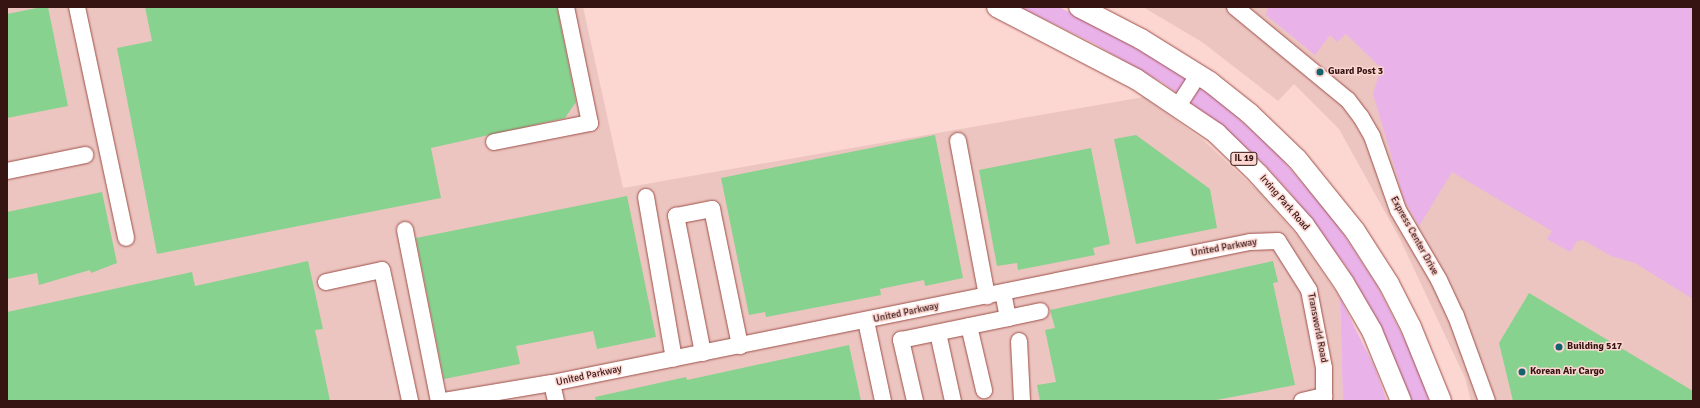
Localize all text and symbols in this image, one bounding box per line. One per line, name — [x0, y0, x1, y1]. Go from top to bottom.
place label: Guard Post 3 — [1328, 66, 1383, 78]
marker: Guard Post 3 — [1315, 67, 1325, 77]
road number: IL 19 — [1230, 152, 1258, 166]
street label: Irving Park Road — [1257, 173, 1311, 233]
street label: Express Center Drive — [1387, 195, 1441, 277]
street label: United Parkway — [1190, 236, 1258, 260]
street label: Transworld Road — [1304, 292, 1330, 364]
street label: United Parkway — [872, 300, 940, 326]
place label: Building 517 — [1567, 341, 1622, 353]
marker: Building 517 — [1554, 342, 1564, 352]
street label: United Parkway — [555, 363, 623, 389]
place label: Korean Air Cargo — [1530, 366, 1604, 378]
marker: Korean Air Cargo — [1517, 367, 1527, 377]

